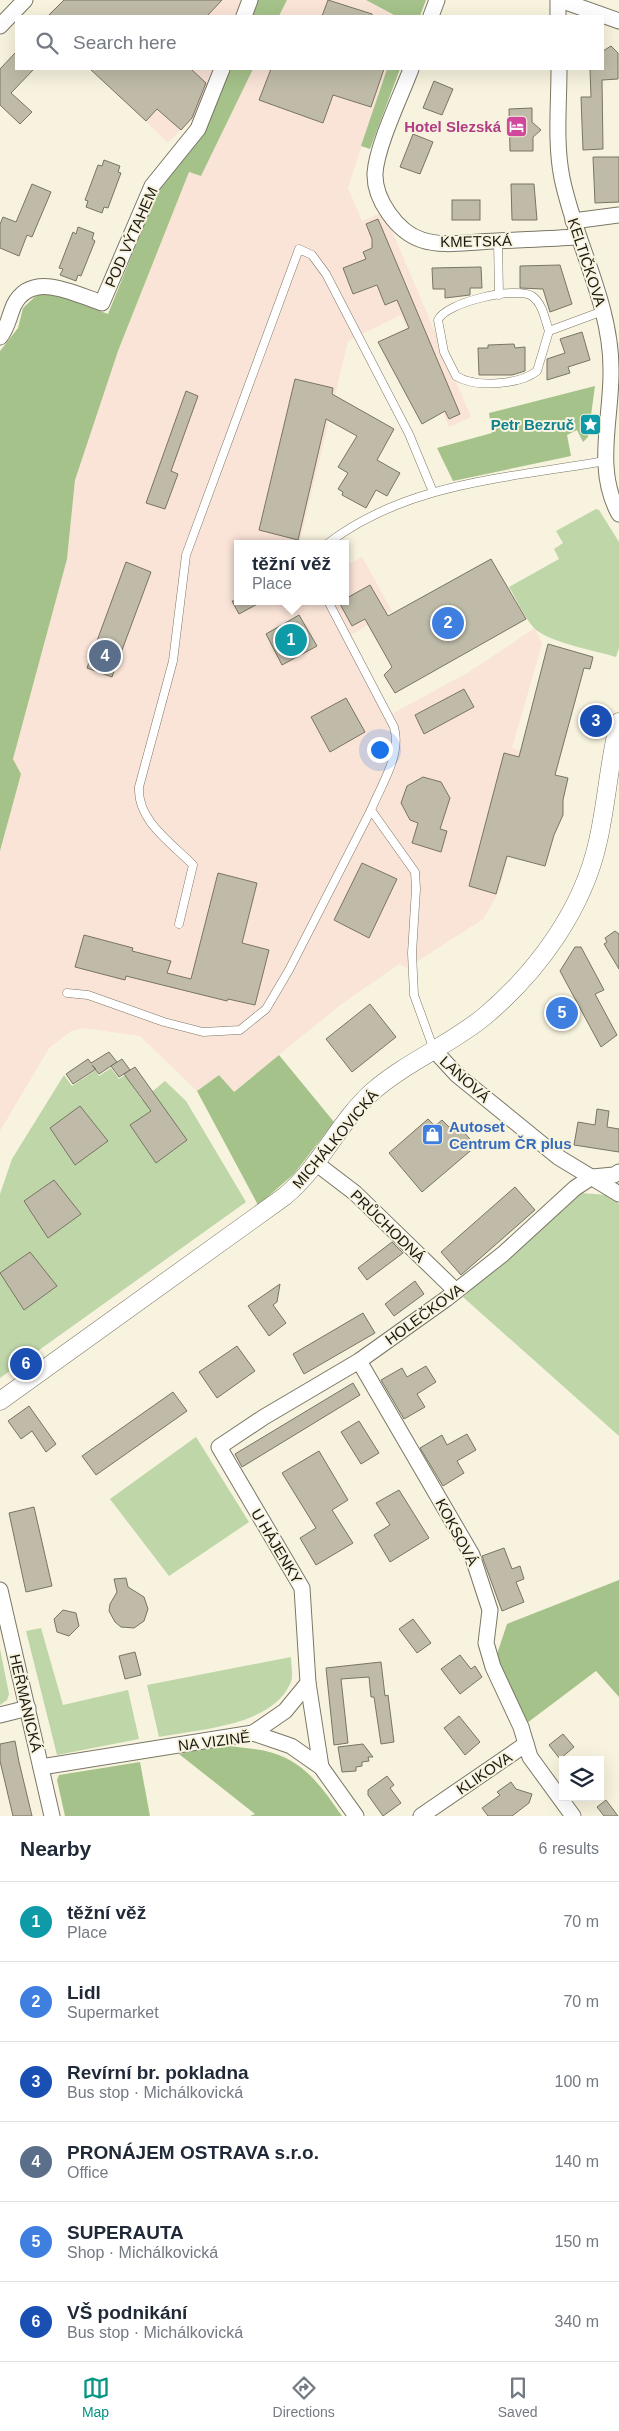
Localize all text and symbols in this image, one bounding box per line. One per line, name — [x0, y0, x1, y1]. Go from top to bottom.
search box — [15, 15, 604, 70]
icon: search — [33, 29, 61, 57]
text: Search here — [73, 32, 177, 53]
hotel icon: Hotel Slezská — [505, 114, 529, 138]
place label: Hotel Slezská — [404, 118, 502, 135]
street label: POD VÝTAHEM — [101, 184, 161, 290]
street label: KELTIČKOVA — [565, 216, 609, 308]
street label: KMETSKÁ — [440, 232, 512, 250]
place icon: Petr Bezruč — [578, 412, 602, 436]
place label: Petr Bezruč — [491, 416, 574, 433]
popup — [234, 540, 349, 605]
text: těžní věž — [252, 553, 331, 574]
text: Place — [252, 575, 292, 592]
pin: 2 — [432, 604, 464, 642]
pin: 1 — [275, 621, 307, 659]
pin: 4 — [89, 637, 121, 675]
pin: 3 — [580, 702, 612, 740]
your location — [367, 737, 393, 763]
pin: 5 — [546, 994, 578, 1032]
street label: LANOVÁ — [437, 1052, 493, 1106]
street label: MICHÁLKOVICKÁ — [289, 1086, 381, 1192]
place label: Autoset Centrum ČR plus — [449, 1118, 572, 1152]
shop icon: Autoset Centrum ČR plus — [421, 1123, 445, 1147]
street label: PRŮCHODNÁ — [347, 1186, 429, 1266]
street label: HOLEČKOVA — [382, 1280, 466, 1348]
pin: 6 — [10, 1345, 42, 1383]
street label: KOKSOVÁ — [432, 1496, 482, 1568]
street label: U HÁJENKY — [248, 1506, 306, 1586]
street label: HEŘMANICKÁ — [6, 1652, 46, 1754]
street label: NA VIZINĚ — [177, 1728, 251, 1754]
street label: KLIKOVA — [453, 1748, 515, 1798]
map controls — [559, 1756, 604, 1801]
button: layers — [559, 1756, 604, 1801]
text: Nearby — [20, 1837, 91, 1860]
text: 6 results — [539, 1840, 599, 1857]
text: těžní věž — [67, 1902, 146, 1923]
text: 1 — [32, 1913, 40, 1930]
text: 70 m — [563, 1913, 599, 1930]
text: Place — [67, 1924, 107, 1941]
text: Lidl — [67, 1982, 101, 2003]
text: 2 — [32, 1993, 40, 2010]
text: 70 m — [563, 1993, 599, 2010]
text: Supermarket — [67, 2004, 159, 2021]
text: Revírní br. pokladna — [67, 2062, 249, 2083]
text: 3 — [32, 2073, 40, 2090]
text: 100 m — [555, 2073, 599, 2090]
text: Bus stop · Michálkovická — [67, 2084, 243, 2101]
text: PRONÁJEM OSTRAVA s.r.o. — [67, 2142, 319, 2163]
text: 4 — [32, 2153, 40, 2170]
text: 140 m — [555, 2153, 599, 2170]
text: Office — [67, 2164, 109, 2181]
text: SUPERAUTA — [67, 2222, 184, 2243]
text: 5 — [32, 2233, 40, 2250]
text: 150 m — [555, 2233, 599, 2250]
text: Shop · Michálkovická — [67, 2244, 218, 2261]
text: VŠ podnikání — [67, 2302, 187, 2323]
text: 6 — [32, 2313, 40, 2330]
text: 340 m — [555, 2313, 599, 2330]
text: Bus stop · Michálkovická — [67, 2324, 243, 2341]
tab: Map — [82, 2374, 110, 2420]
tab: Directions — [273, 2374, 335, 2420]
tab: Saved — [498, 2374, 537, 2420]

